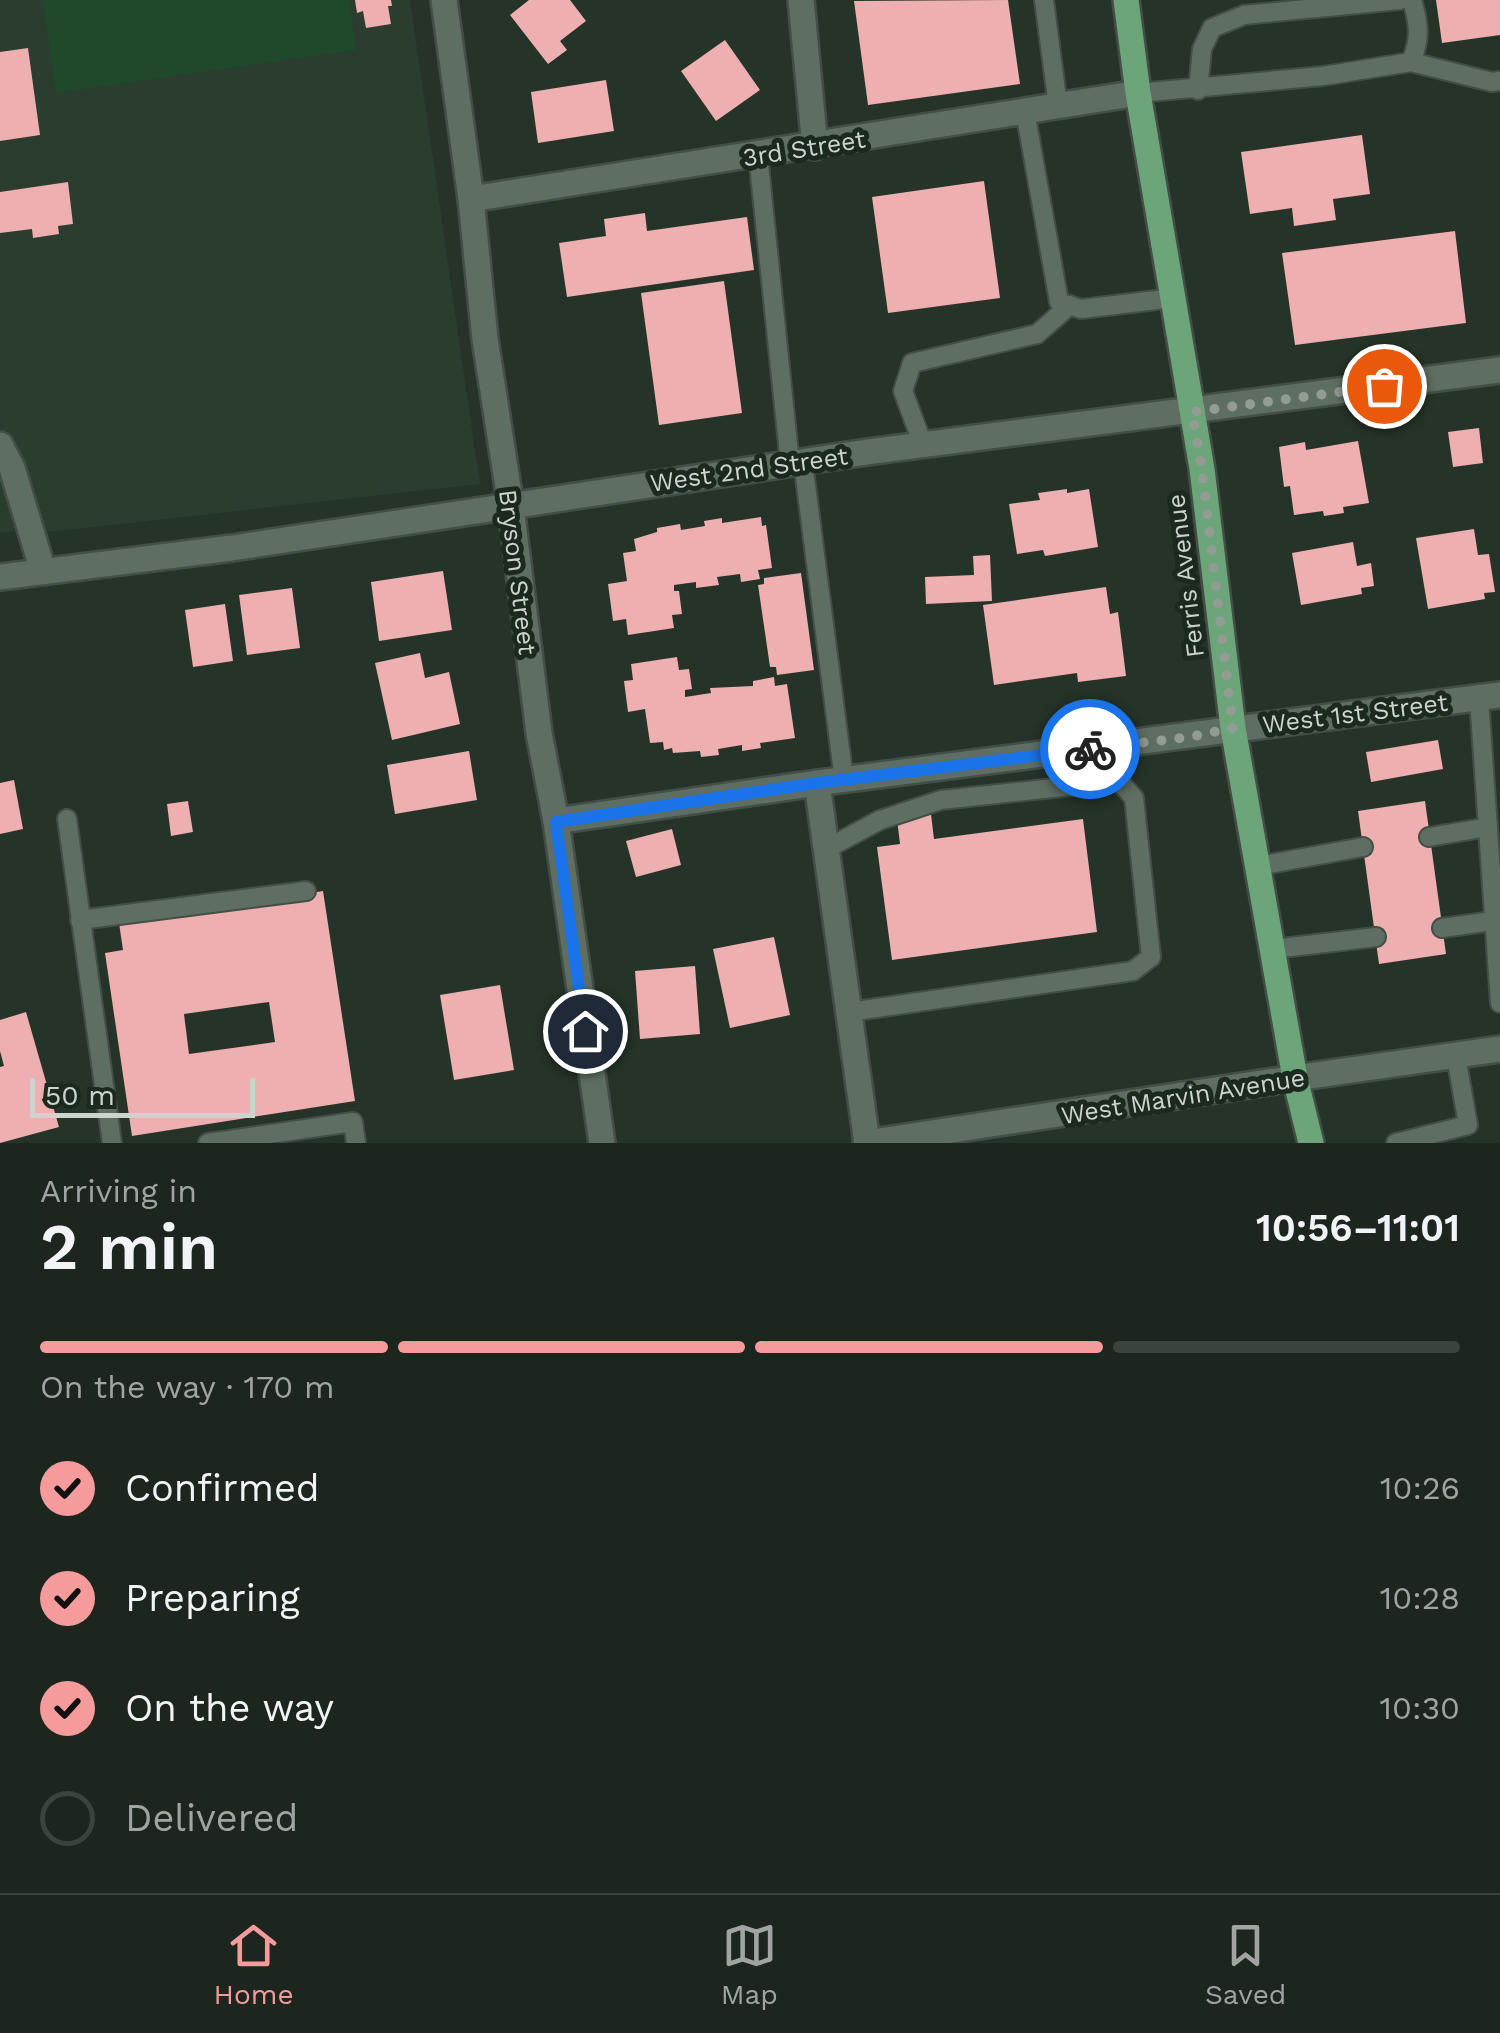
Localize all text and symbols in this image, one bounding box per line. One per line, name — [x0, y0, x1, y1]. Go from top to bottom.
street label: 3rd Street — [741, 124, 868, 173]
pin — [1342, 344, 1427, 429]
icon: bag — [1357, 359, 1412, 414]
street label: West 2nd Street — [648, 441, 850, 498]
street label: Bryson Street — [493, 488, 542, 657]
street label: Ferris Avenue — [1161, 493, 1210, 659]
street label: West 1st Street — [1261, 688, 1450, 739]
courier — [1040, 699, 1140, 799]
icon: bike — [1063, 722, 1118, 777]
pin — [543, 989, 628, 1074]
icon: home — [558, 1004, 613, 1059]
street label: West Marvin Avenue — [1059, 1063, 1307, 1130]
scale bar — [30, 1073, 255, 1118]
text: 50 m — [45, 1079, 115, 1112]
text: Arriving in — [40, 1172, 197, 1210]
text: 10:56–11:01 — [1256, 1206, 1460, 1250]
text: 2 min — [40, 1209, 218, 1285]
text: On the way · 170 m — [40, 1368, 335, 1406]
icon: check — [40, 1461, 95, 1516]
text: Confirmed — [125, 1466, 320, 1510]
text: 10:26 — [1380, 1469, 1460, 1507]
icon: check — [40, 1571, 95, 1626]
text: Preparing — [125, 1576, 300, 1620]
text: 10:28 — [1380, 1579, 1460, 1617]
icon: check — [40, 1681, 95, 1736]
text: On the way — [125, 1686, 334, 1730]
text: 10:30 — [1380, 1689, 1460, 1727]
text: Delivered — [125, 1796, 298, 1840]
tab: Home — [214, 1918, 294, 2011]
tab: Map — [721, 1918, 778, 2011]
tab: Saved — [1205, 1918, 1286, 2011]

